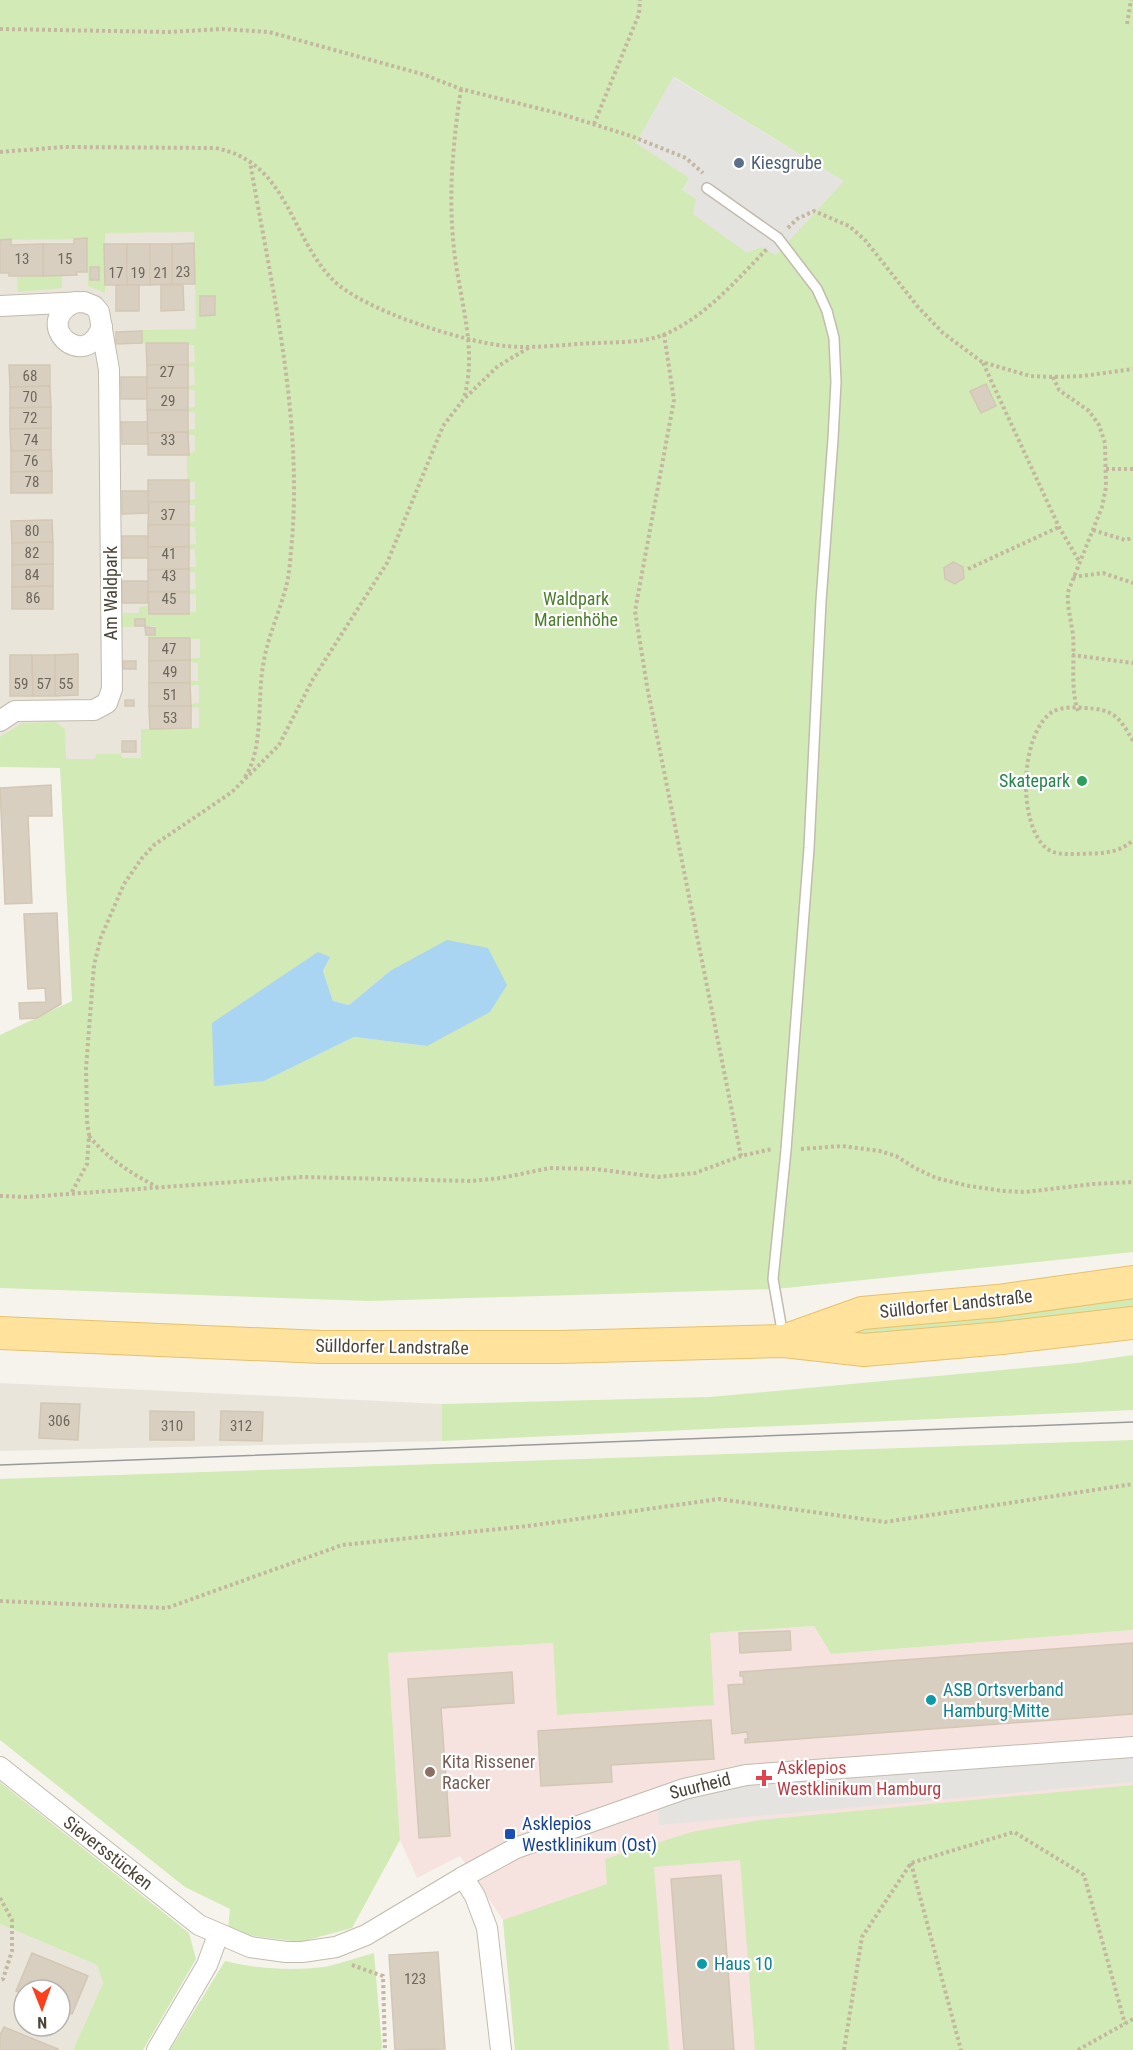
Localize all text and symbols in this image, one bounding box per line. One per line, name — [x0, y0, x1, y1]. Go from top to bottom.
place label: Kiesgrube — [751, 152, 822, 173]
marker: Kiesgrube — [732, 156, 746, 170]
house number: 13 — [15, 250, 29, 268]
house number: 15 — [58, 250, 72, 268]
house number: 23 — [176, 263, 190, 281]
house number: 17 — [109, 264, 123, 282]
house number: 19 — [131, 264, 145, 282]
house number: 21 — [154, 264, 168, 282]
house number: 27 — [160, 363, 174, 381]
house number: 68 — [23, 367, 37, 385]
house number: 70 — [23, 388, 37, 406]
house number: 29 — [161, 392, 175, 410]
house number: 72 — [23, 409, 37, 427]
house number: 74 — [24, 431, 38, 449]
house number: 33 — [161, 431, 175, 449]
house number: 76 — [24, 452, 38, 470]
house number: 78 — [25, 473, 39, 491]
house number: 37 — [161, 506, 175, 524]
house number: 80 — [25, 522, 39, 540]
house number: 82 — [25, 544, 39, 562]
house number: 41 — [162, 545, 176, 563]
street label: Am Waldpark — [100, 546, 121, 640]
house number: 84 — [25, 566, 39, 584]
house number: 43 — [162, 567, 176, 585]
park label: Waldpark Marienhöhe — [534, 588, 618, 630]
house number: 86 — [26, 589, 40, 607]
house number: 45 — [162, 590, 176, 608]
house number: 47 — [162, 640, 176, 658]
house number: 49 — [163, 663, 177, 681]
house number: 59 — [14, 675, 28, 693]
house number: 57 — [37, 675, 51, 693]
house number: 55 — [59, 675, 73, 693]
house number: 51 — [163, 686, 177, 704]
house number: 53 — [163, 709, 177, 727]
place label: Skatepark — [999, 770, 1070, 791]
marker: Skatepark — [1075, 774, 1089, 788]
street label: Sülldorfer Landstraße — [879, 1285, 1033, 1322]
street label: Sülldorfer Landstraße — [315, 1335, 469, 1358]
house number: 306 — [48, 1412, 70, 1430]
house number: 310 — [161, 1417, 183, 1435]
house number: 312 — [230, 1417, 252, 1435]
place label: ASB Ortsverband Hamburg-Mitte — [943, 1679, 1064, 1721]
marker: ASB Ortsverband Hamburg-Mitte — [924, 1693, 938, 1707]
place label: Kita Rissener Racker — [442, 1751, 536, 1793]
place label: Asklepios Westklinikum Hamburg — [777, 1757, 941, 1799]
marker: Kita Rissener Racker — [423, 1765, 437, 1779]
street label: Suurheid — [667, 1768, 733, 1803]
marker: Asklepios Westklinikum Hamburg — [755, 1769, 773, 1787]
street label: Sieversstücken — [60, 1811, 157, 1894]
place label: Asklepios Westklinikum (Ost) — [522, 1813, 657, 1856]
marker: Asklepios Westklinikum (Ost) — [503, 1827, 517, 1841]
place label: Haus 10 — [714, 1953, 773, 1974]
marker: Haus 10 — [695, 1957, 709, 1971]
house number: 123 — [404, 1970, 426, 1988]
north arrow — [12, 1978, 72, 2038]
text: N — [37, 2013, 47, 2032]

